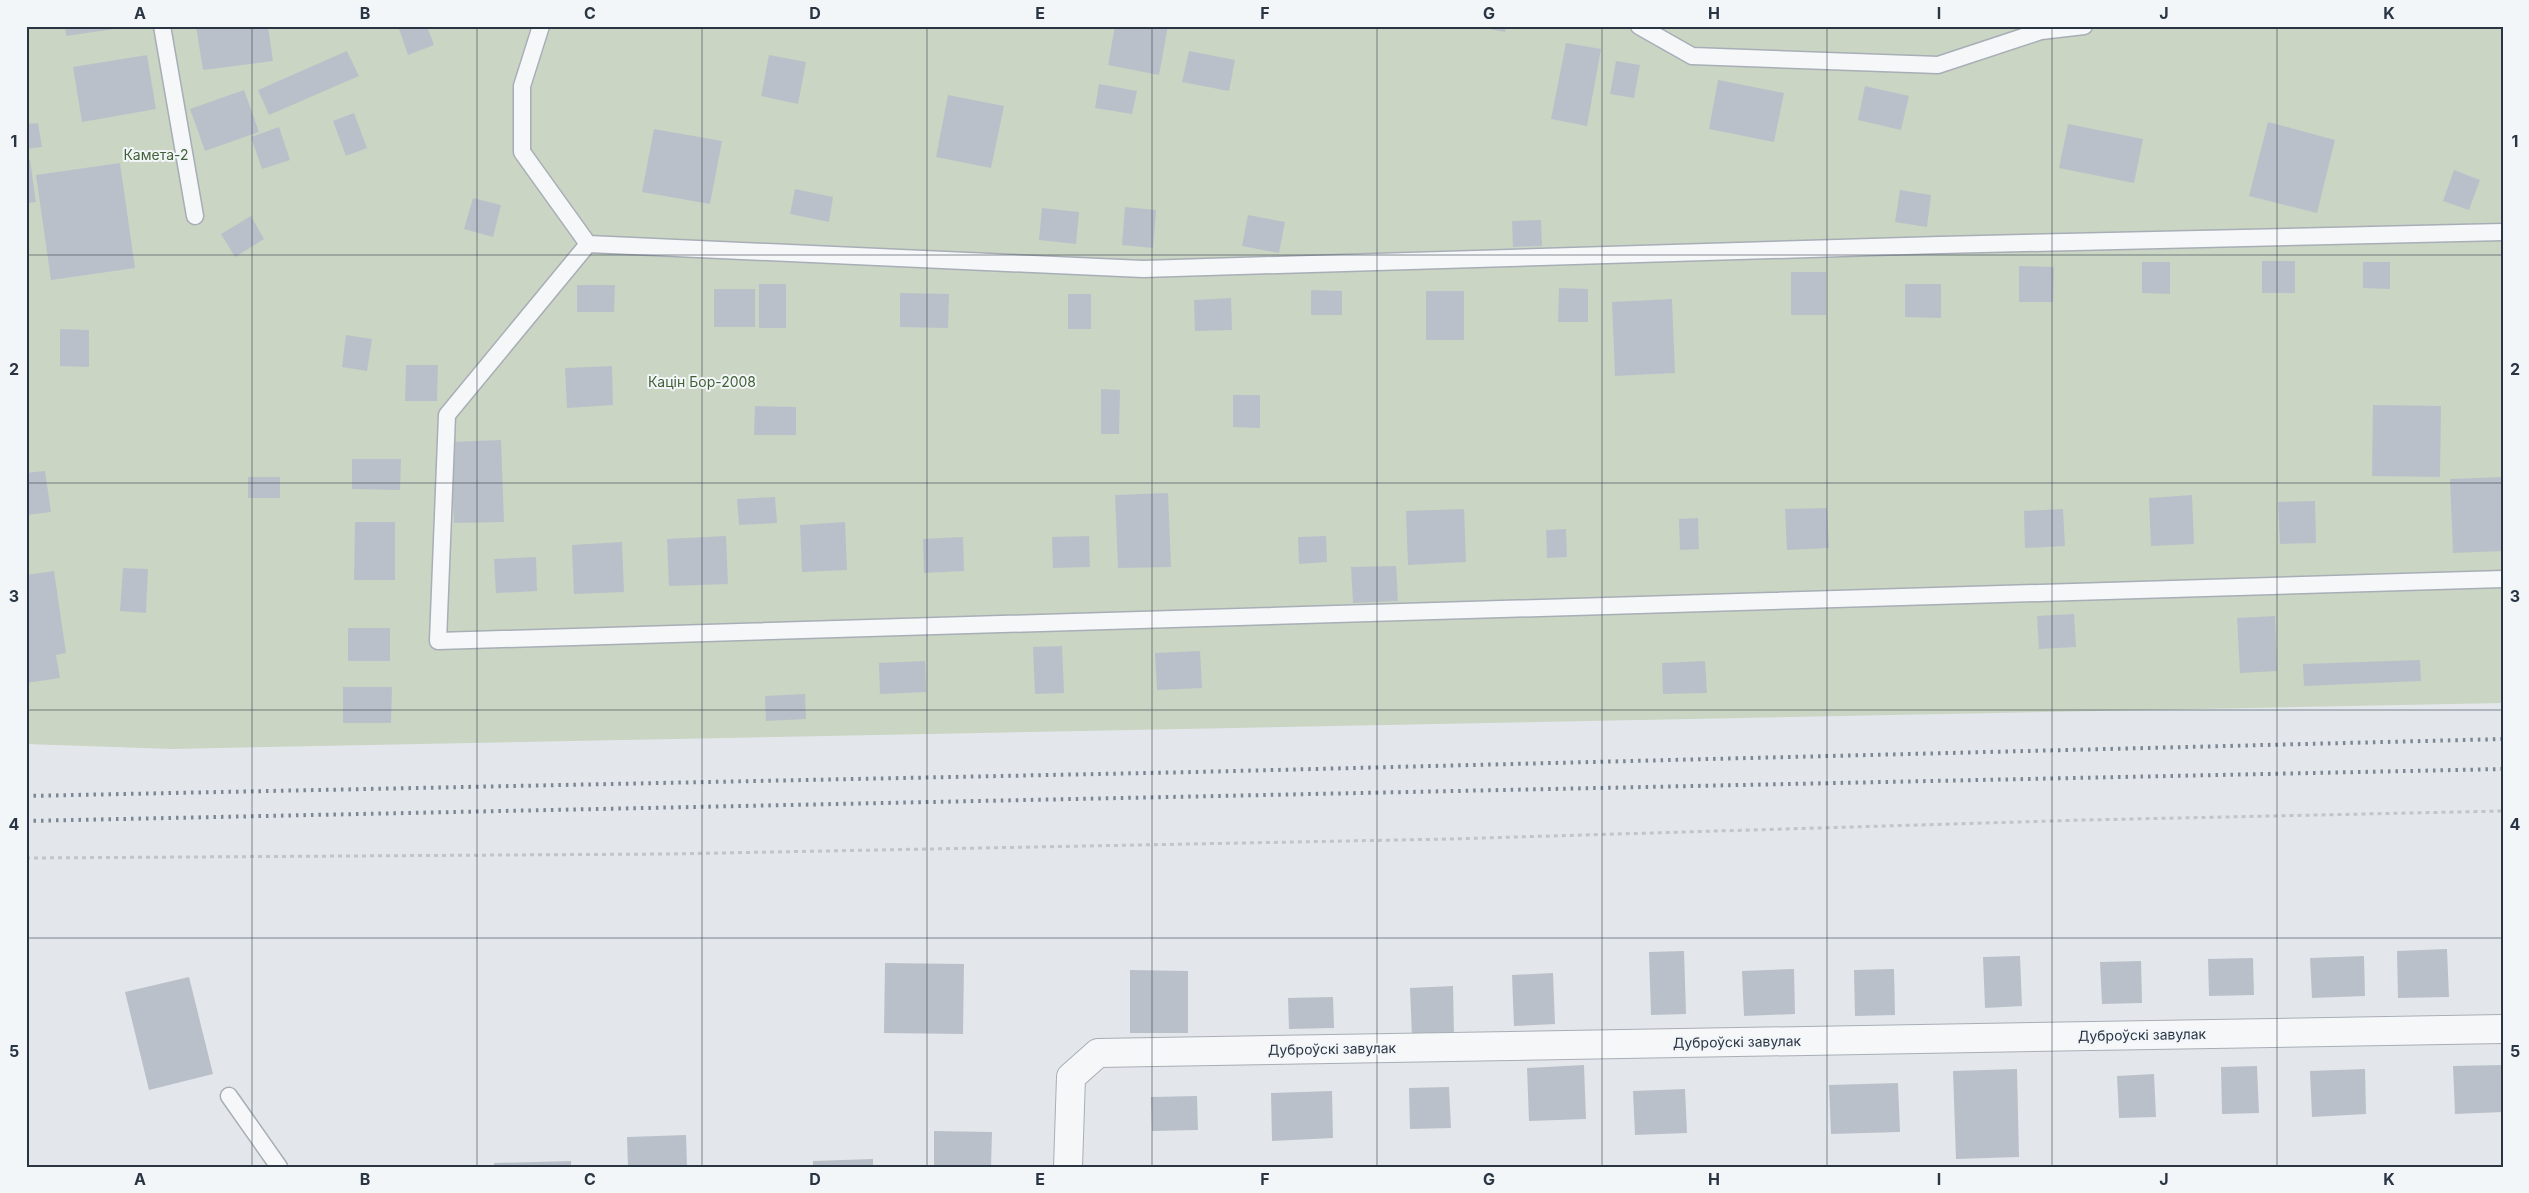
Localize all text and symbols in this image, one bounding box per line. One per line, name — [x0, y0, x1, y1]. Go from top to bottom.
text: A — [134, 3, 146, 23]
text: B — [360, 3, 370, 23]
text: C — [584, 3, 596, 23]
text: D — [809, 3, 821, 23]
text: E — [1035, 3, 1045, 23]
text: F — [1260, 3, 1270, 23]
text: G — [1483, 3, 1495, 23]
text: H — [1708, 3, 1720, 23]
text: I — [1937, 3, 1941, 23]
text: J — [2159, 3, 2169, 23]
text: K — [2383, 3, 2395, 23]
text: 1 — [11, 131, 17, 151]
text: 1 — [2512, 131, 2518, 151]
park label: Камета-2 — [123, 146, 189, 163]
text: 2 — [9, 359, 19, 379]
text: 2 — [2510, 359, 2520, 379]
park label: Кацін Бор-2008 — [648, 373, 756, 390]
text: 3 — [9, 586, 19, 606]
text: 3 — [2510, 586, 2520, 606]
text: 4 — [9, 814, 20, 834]
text: 4 — [2510, 814, 2521, 834]
street label: Дуброўскі завулак — [2078, 1025, 2207, 1044]
street label: Дуброўскі завулак — [1673, 1032, 1802, 1051]
street label: Дуброўскі завулак — [1268, 1039, 1397, 1058]
text: 5 — [9, 1041, 19, 1061]
text: 5 — [2510, 1041, 2520, 1061]
text: A — [134, 1169, 146, 1189]
text: B — [360, 1169, 370, 1189]
text: C — [584, 1169, 596, 1189]
text: D — [809, 1169, 821, 1189]
text: E — [1035, 1169, 1045, 1189]
text: F — [1260, 1169, 1270, 1189]
text: G — [1483, 1169, 1495, 1189]
text: H — [1708, 1169, 1720, 1189]
text: I — [1937, 1169, 1941, 1189]
text: J — [2159, 1169, 2169, 1189]
text: K — [2383, 1169, 2395, 1189]

